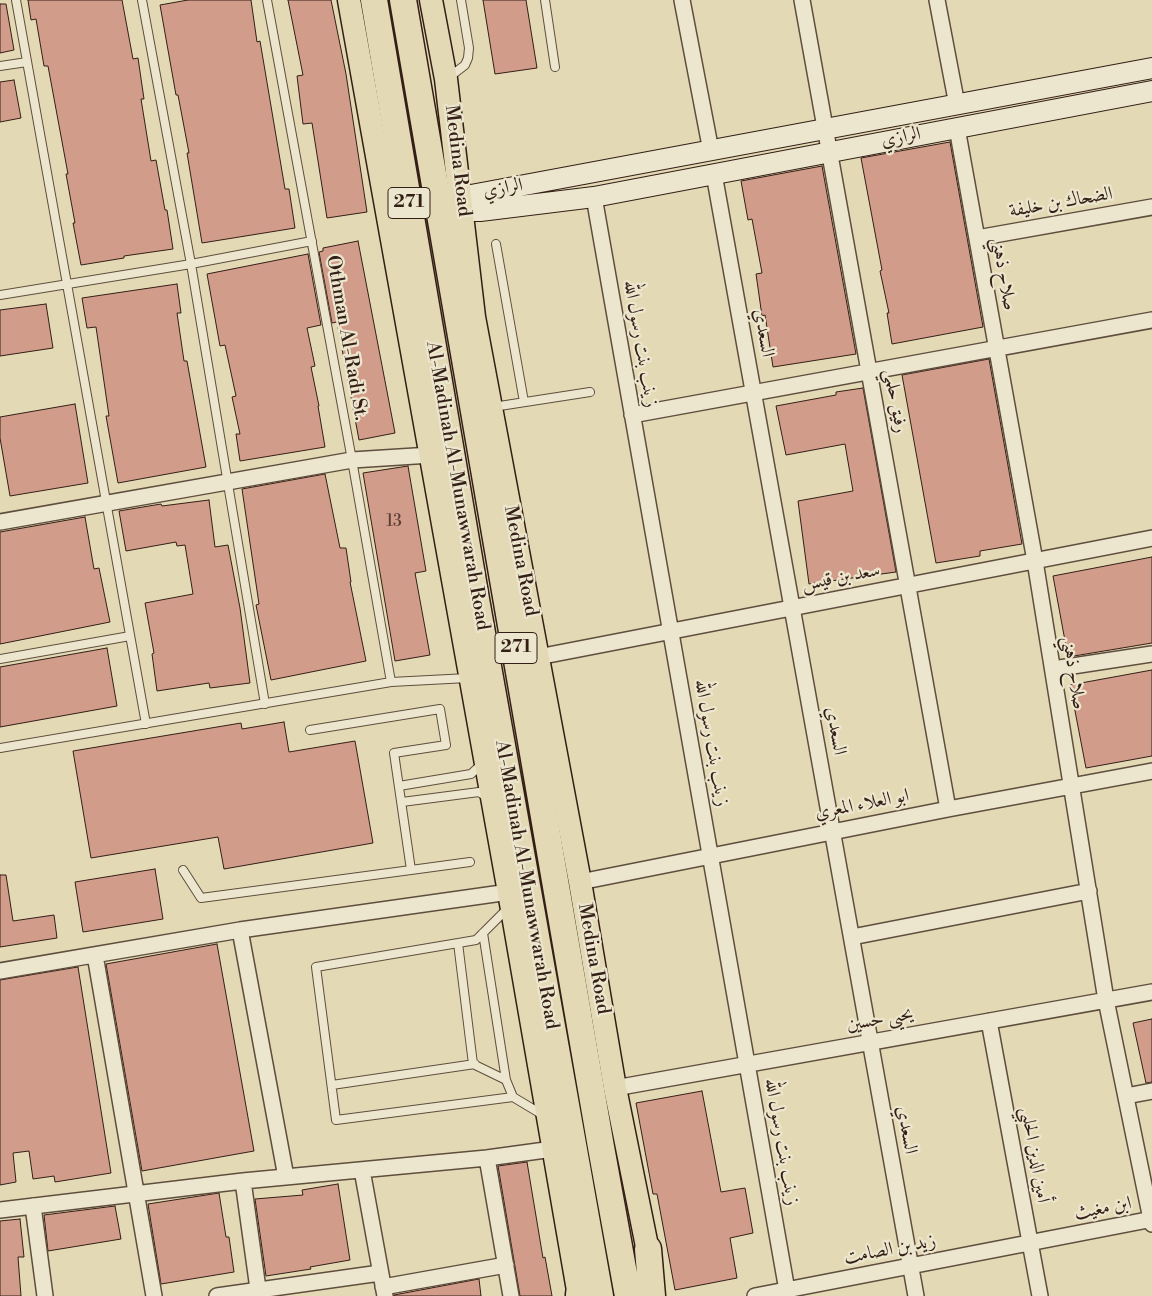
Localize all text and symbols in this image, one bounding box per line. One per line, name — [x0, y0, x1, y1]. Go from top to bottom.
street label: Medina Road — [439, 104, 475, 218]
street label: الرازي — [879, 123, 923, 153]
street label: الرازي — [481, 174, 525, 204]
street label: الضحاك بن خليفة — [1008, 183, 1114, 223]
road number: 271 — [388, 188, 430, 218]
street label: صلاح ذهني — [985, 236, 1021, 312]
street label: Othman Al-Radi St. — [320, 254, 372, 422]
street label: زينب بنت رسول الله — [618, 279, 662, 409]
street label: السعدي — [748, 307, 778, 359]
street label: Al-Madinah Al-Munawwarah Road — [420, 340, 494, 632]
street label: رفيق حلمي — [878, 367, 912, 435]
street label: Medina Road — [498, 504, 542, 618]
house number: 13 — [386, 512, 402, 532]
street label: سعد بن قيس — [800, 559, 882, 597]
road number: 271 — [495, 632, 537, 664]
street label: صلاح ذهني — [1056, 635, 1090, 711]
street label: زينب بنت رسول الله — [689, 678, 733, 808]
street label: السعدي — [820, 705, 850, 757]
street label: Al-Madinah Al-Munawwarah Road — [489, 739, 563, 1031]
street label: ابو العلاء المعري — [813, 785, 911, 825]
street label: Medina Road — [572, 902, 614, 1016]
street label: يحيى حسين — [845, 1003, 915, 1037]
street label: زينب بنت رسول الله — [759, 1077, 803, 1207]
street label: السعدي — [891, 1104, 921, 1156]
street label: أمين الدين الحلبي — [1014, 1105, 1054, 1205]
street label: ابن مغيث — [1072, 1192, 1134, 1226]
street label: زيد بن الصامت — [842, 1230, 938, 1270]

